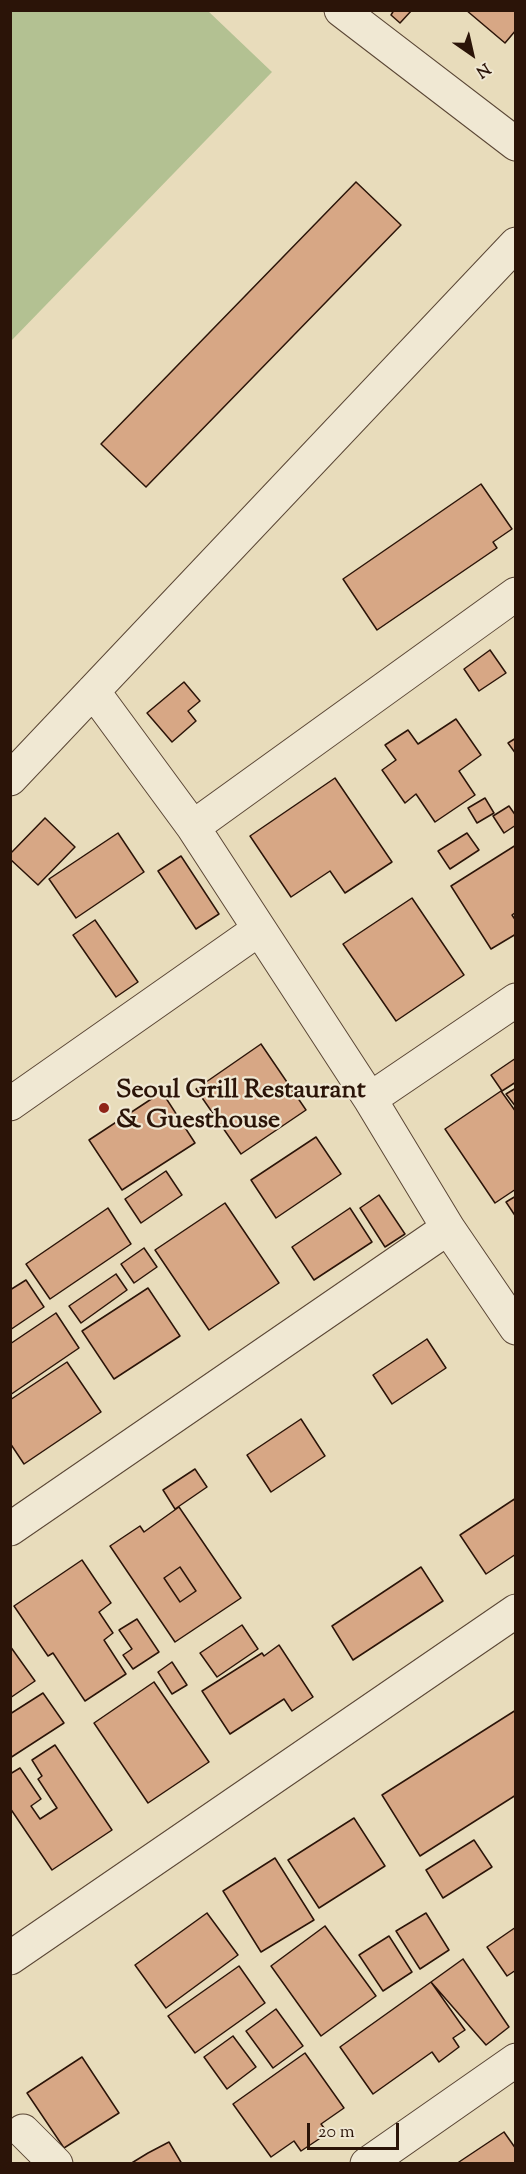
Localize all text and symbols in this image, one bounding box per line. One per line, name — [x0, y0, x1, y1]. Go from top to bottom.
north arrow — [442, 24, 502, 84]
text: N — [471, 56, 494, 82]
place label: Seoul Grill Restaurant & Guesthouse — [116, 1077, 366, 1138]
marker: Seoul Grill Restaurant & Guesthouse — [97, 1101, 111, 1115]
scale bar — [310, 2111, 402, 2149]
text: 20 m — [318, 2120, 355, 2146]

